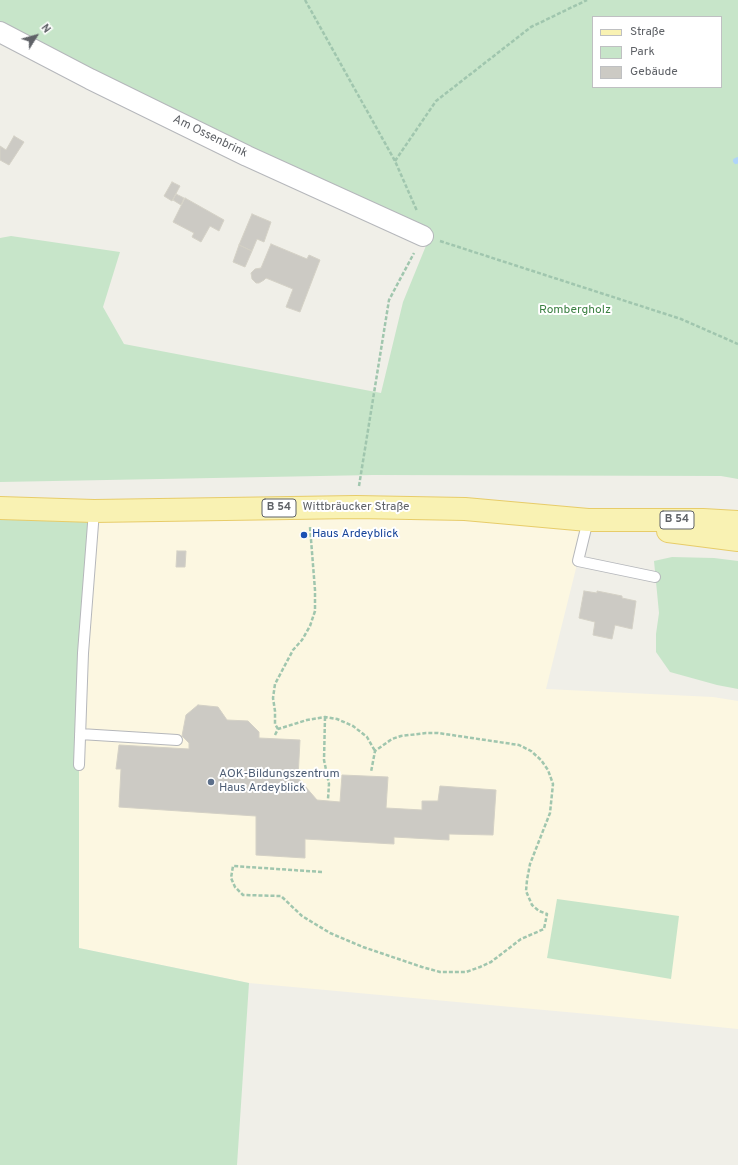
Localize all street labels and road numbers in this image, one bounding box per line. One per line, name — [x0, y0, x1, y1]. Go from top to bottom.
street label: Am Ossenbrink — [170, 113, 250, 161]
road number: B 54 — [262, 499, 296, 517]
street label: Wittbräucker Straße — [303, 501, 409, 515]
road number: B 54 — [660, 511, 694, 529]

